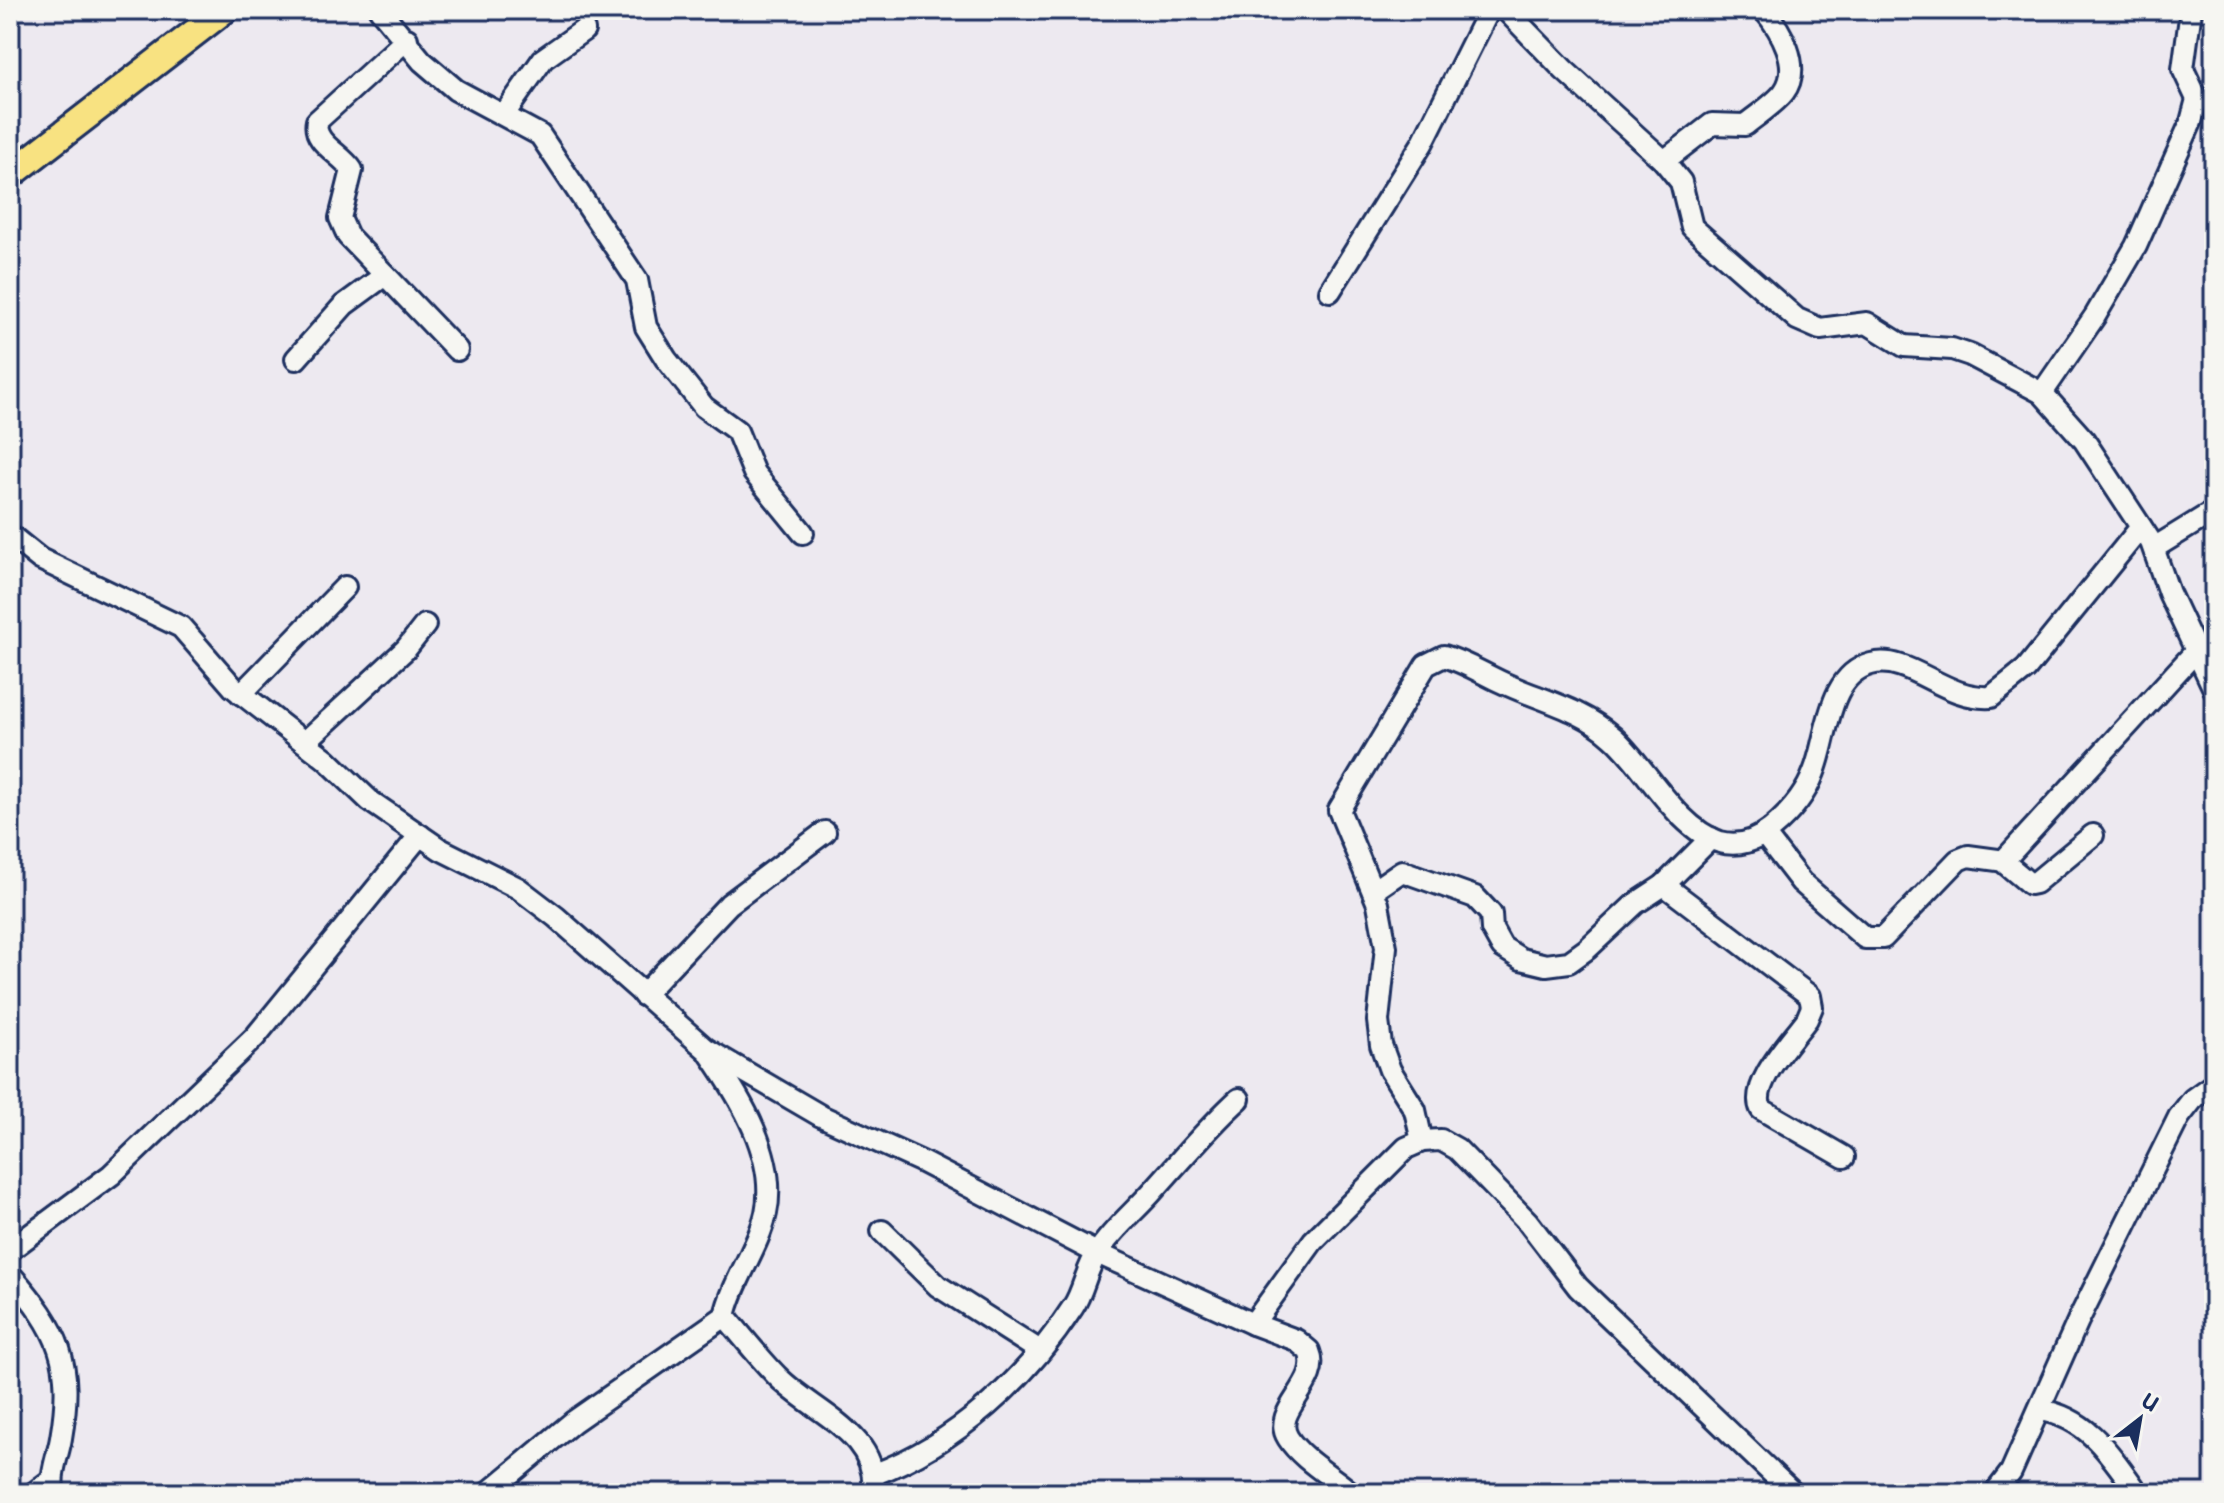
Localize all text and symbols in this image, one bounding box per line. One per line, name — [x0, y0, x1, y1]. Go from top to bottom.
north arrow — [2100, 1379, 2180, 1459]
text: U — [2136, 1385, 2165, 1418]

